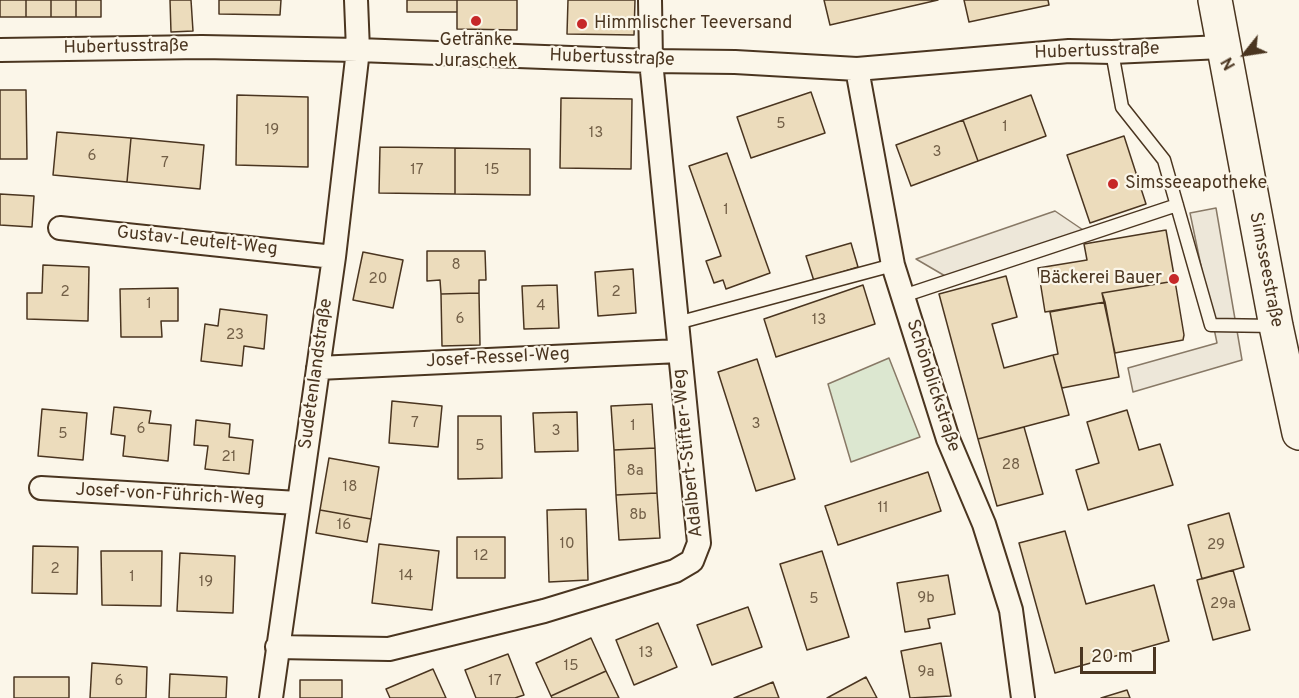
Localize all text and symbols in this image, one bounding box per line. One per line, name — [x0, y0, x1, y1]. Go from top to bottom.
place label: Himmlischer Teeversand — [594, 13, 792, 35]
marker: Getränke Juraschek — [469, 14, 483, 28]
marker: Himmlischer Teeversand — [575, 17, 589, 31]
north arrow — [1215, 24, 1275, 84]
place label: Getränke Juraschek — [434, 30, 518, 72]
street label: Hubertusstraße — [63, 36, 189, 60]
street label: Hubertusstraße — [1034, 39, 1160, 65]
street label: Hubertusstraße — [549, 46, 675, 72]
text: N — [1218, 53, 1241, 73]
house number: 5 — [776, 116, 786, 134]
house number: 1 — [1002, 119, 1008, 137]
house number: 19 — [265, 122, 279, 140]
house number: 13 — [589, 125, 603, 143]
house number: 3 — [932, 144, 942, 162]
house number: 6 — [88, 148, 96, 166]
house number: 7 — [161, 155, 169, 173]
house number: 17 — [410, 162, 424, 180]
house number: 15 — [485, 162, 499, 180]
place label: Simsseeapotheke — [1125, 173, 1267, 195]
marker: Simsseeapotheke — [1106, 177, 1120, 191]
house number: 1 — [723, 202, 729, 220]
street label: Simsseestraße — [1243, 211, 1287, 329]
street label: Gustav-Leutelt-Weg — [115, 223, 279, 261]
house number: 8 — [451, 257, 461, 275]
place label: Bäckerei Bauer — [1039, 268, 1162, 290]
house number: 20 — [369, 271, 387, 289]
marker: Bäckerei Bauer — [1167, 272, 1181, 286]
house number: 2 — [60, 284, 70, 302]
house number: 2 — [611, 284, 621, 302]
house number: 1 — [146, 296, 152, 314]
street label: Sudetenlandstraße — [296, 297, 338, 451]
house number: 4 — [536, 298, 546, 316]
house number: 6 — [456, 311, 464, 329]
house number: 13 — [812, 312, 826, 330]
street label: Schönblickstraße — [900, 317, 964, 455]
house number: 23 — [226, 327, 244, 345]
street label: Josef-Ressel-Weg — [425, 344, 571, 374]
street label: Adalbert-Stifter-Weg — [669, 368, 709, 538]
house number: 7 — [411, 415, 419, 433]
house number: 3 — [751, 416, 761, 434]
house number: 1 — [630, 418, 636, 436]
house number: 6 — [137, 421, 145, 439]
house number: 3 — [551, 423, 561, 441]
house number: 5 — [58, 426, 68, 444]
house number: 5 — [475, 438, 485, 456]
house number: 21 — [222, 449, 236, 467]
house number: 28 — [1002, 457, 1020, 475]
house number: 8a — [626, 463, 644, 481]
house number: 18 — [343, 479, 357, 497]
street label: Josef-von-Führich-Weg — [75, 480, 265, 512]
house number: 11 — [877, 500, 889, 518]
house number: 8b — [629, 507, 647, 525]
house number: 16 — [337, 517, 351, 535]
house number: 10 — [559, 536, 575, 554]
house number: 29 — [1207, 537, 1225, 555]
house number: 12 — [474, 548, 488, 566]
house number: 2 — [50, 561, 60, 579]
house number: 14 — [399, 568, 413, 586]
house number: 1 — [129, 569, 135, 587]
house number: 19 — [199, 574, 213, 592]
house number: 9b — [917, 590, 935, 608]
house number: 5 — [809, 591, 819, 609]
house number: 29a — [1210, 596, 1236, 614]
scale bar — [1083, 635, 1160, 673]
house number: 13 — [639, 645, 653, 663]
text: 20 m — [1091, 646, 1133, 669]
house number: 15 — [564, 658, 578, 676]
house number: 9a — [918, 664, 934, 682]
house number: 6 — [115, 673, 123, 691]
house number: 17 — [488, 673, 502, 691]

